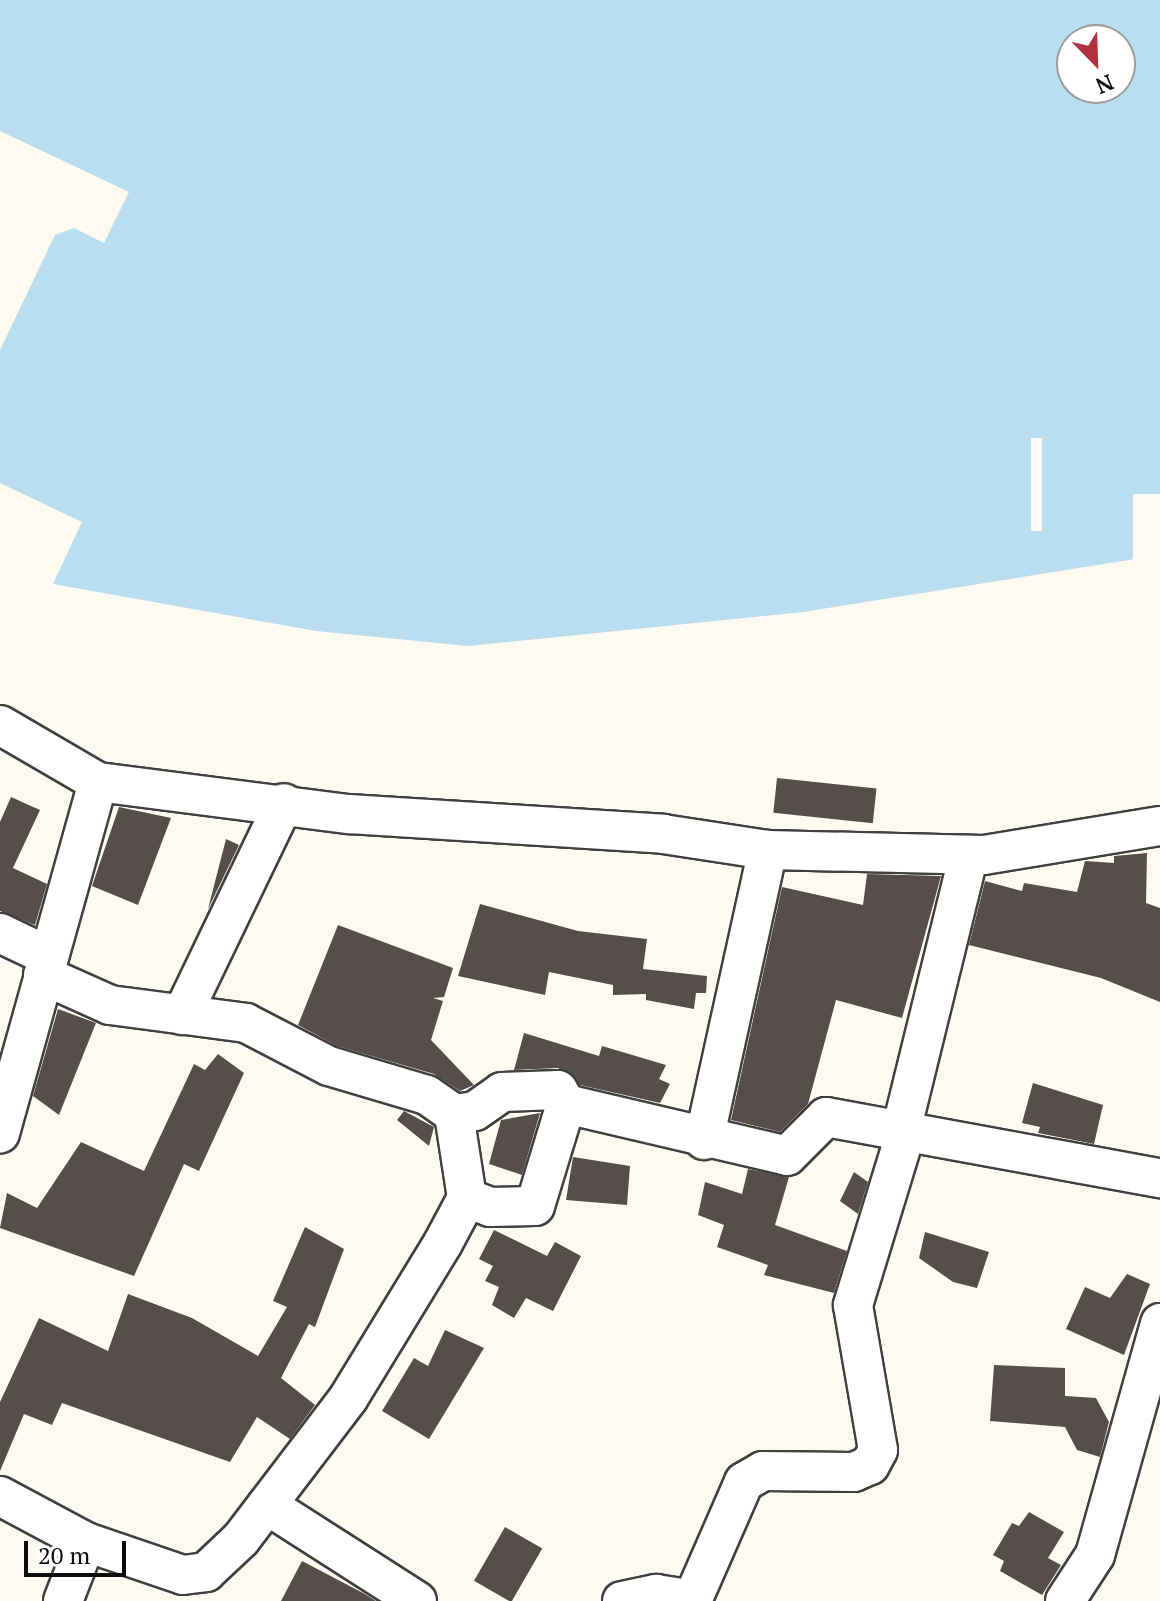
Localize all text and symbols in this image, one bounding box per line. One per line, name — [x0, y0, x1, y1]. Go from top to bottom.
north arrow — [1056, 24, 1136, 104]
text: N — [1091, 68, 1118, 101]
scale bar — [28, 1525, 130, 1575]
text: 20 m — [38, 1539, 90, 1571]

